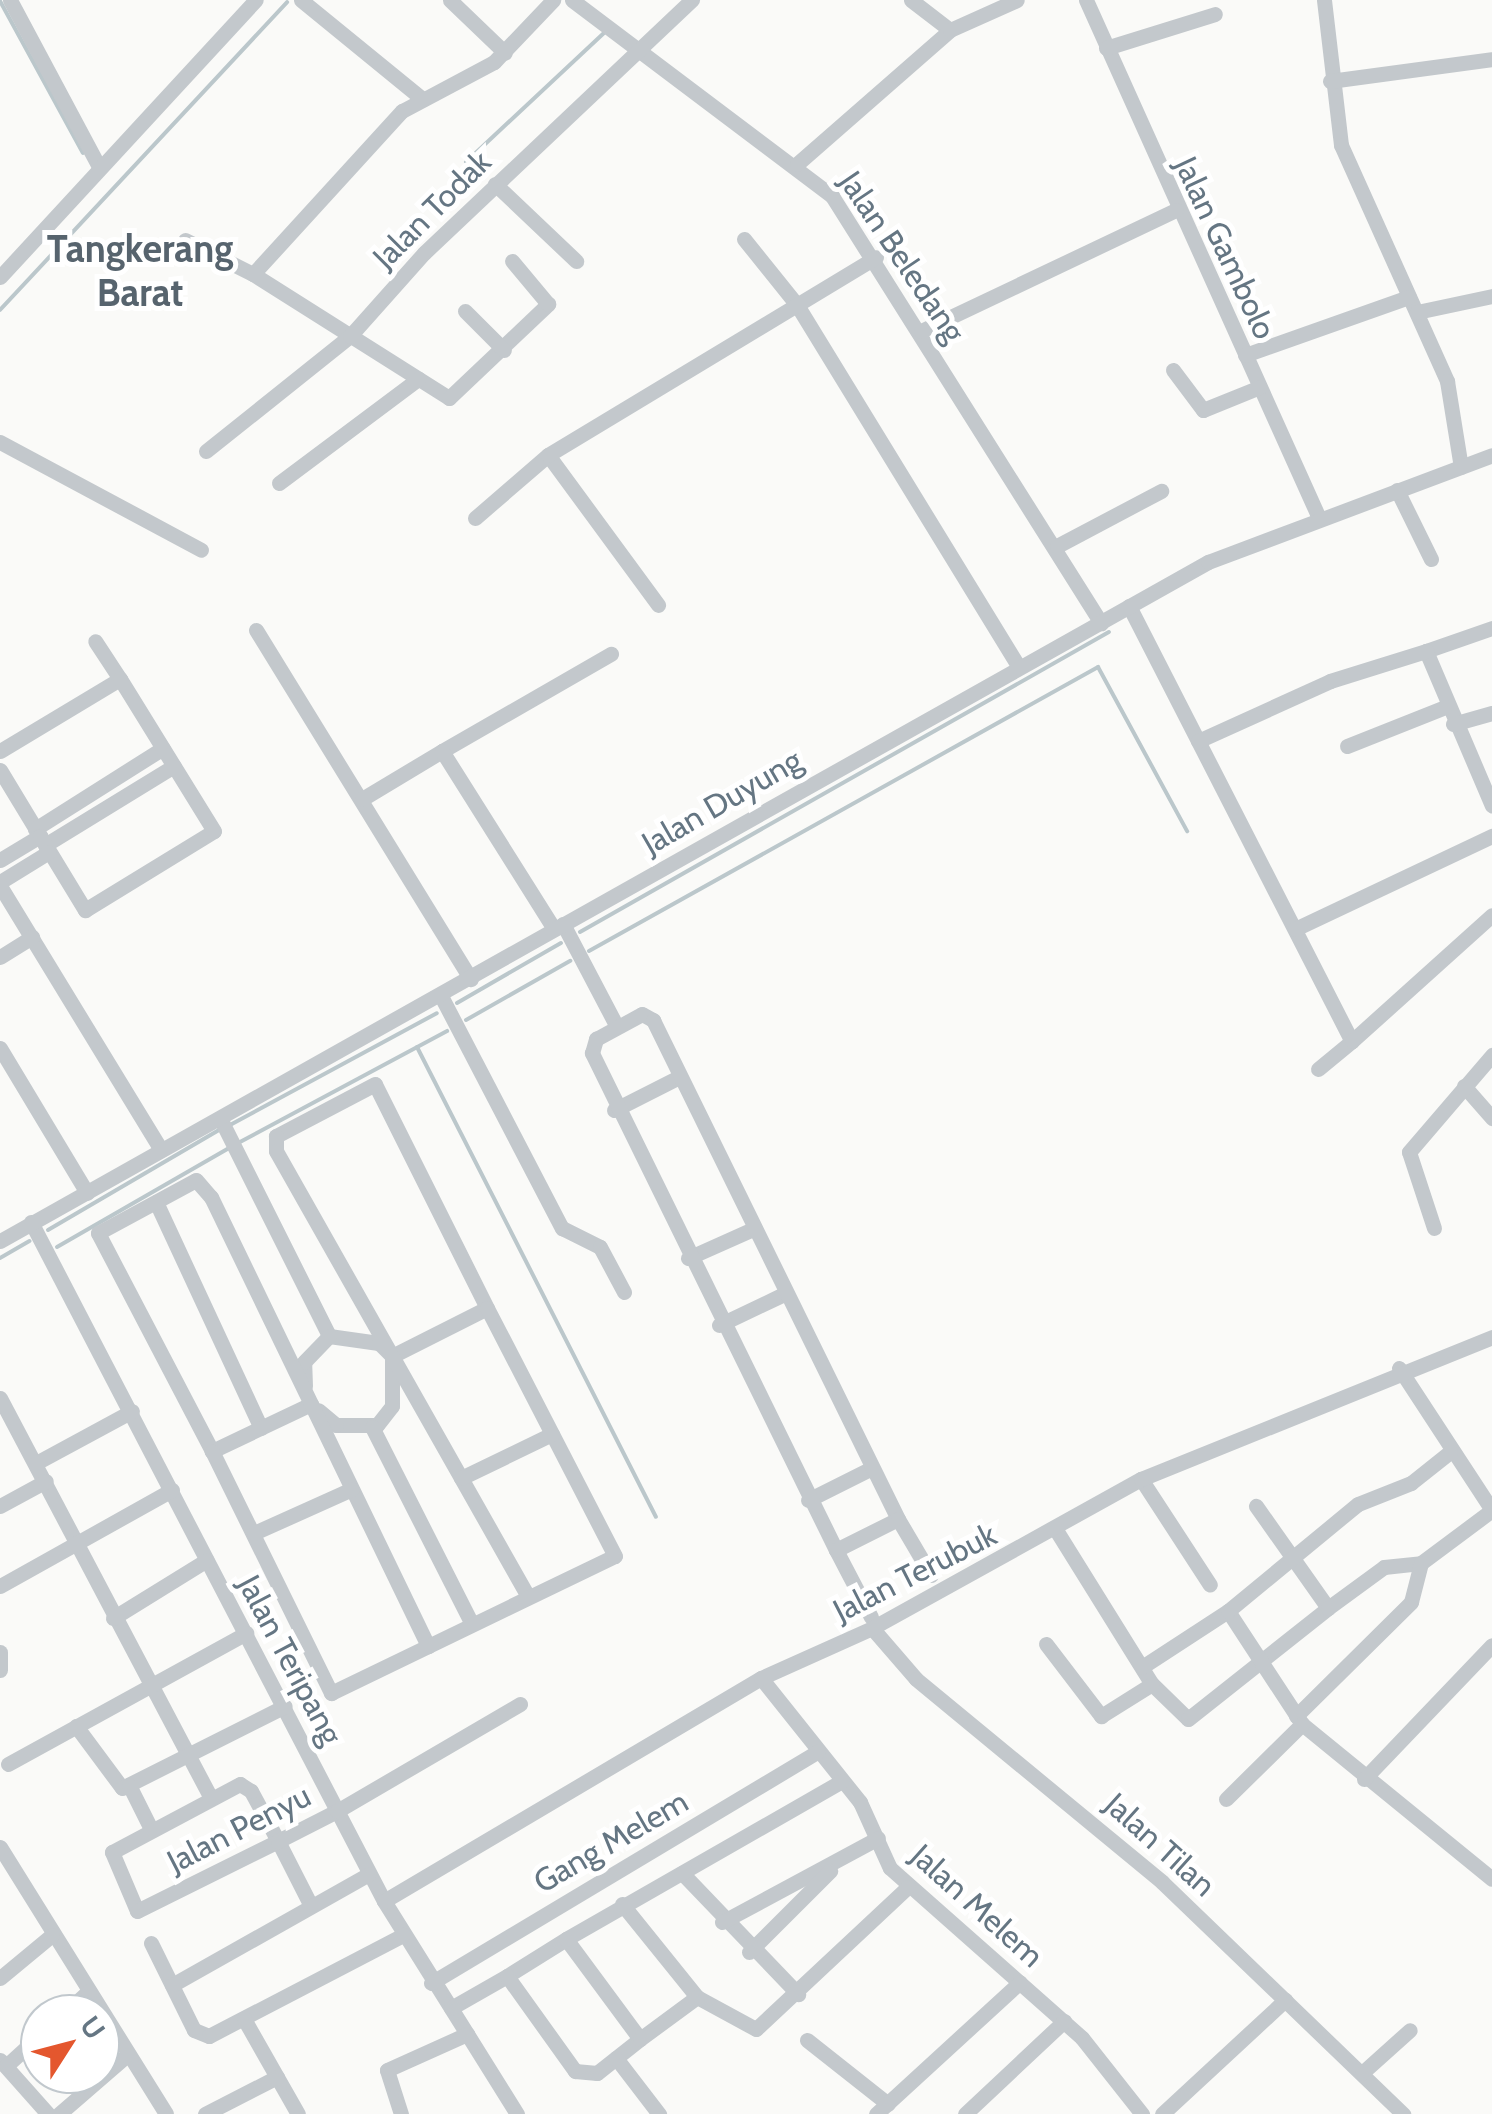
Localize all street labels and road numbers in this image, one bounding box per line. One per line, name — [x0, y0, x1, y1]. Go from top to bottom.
street label: Jalan Todak — [365, 143, 499, 277]
street label: Jalan Gambolo — [1166, 151, 1284, 345]
street label: Jalan Beledang — [831, 164, 973, 350]
street label: Jalan Duyung — [635, 741, 809, 863]
street label: Jalan Terubuk — [827, 1516, 1003, 1630]
street label: Jalan Teripang — [229, 1569, 351, 1751]
street label: Jalan Penyu — [161, 1777, 317, 1881]
street label: Gang Melem — [527, 1782, 695, 1902]
street label: Jalan Tilan — [1097, 1785, 1223, 1905]
street label: Jalan Melem — [903, 1837, 1051, 1975]

